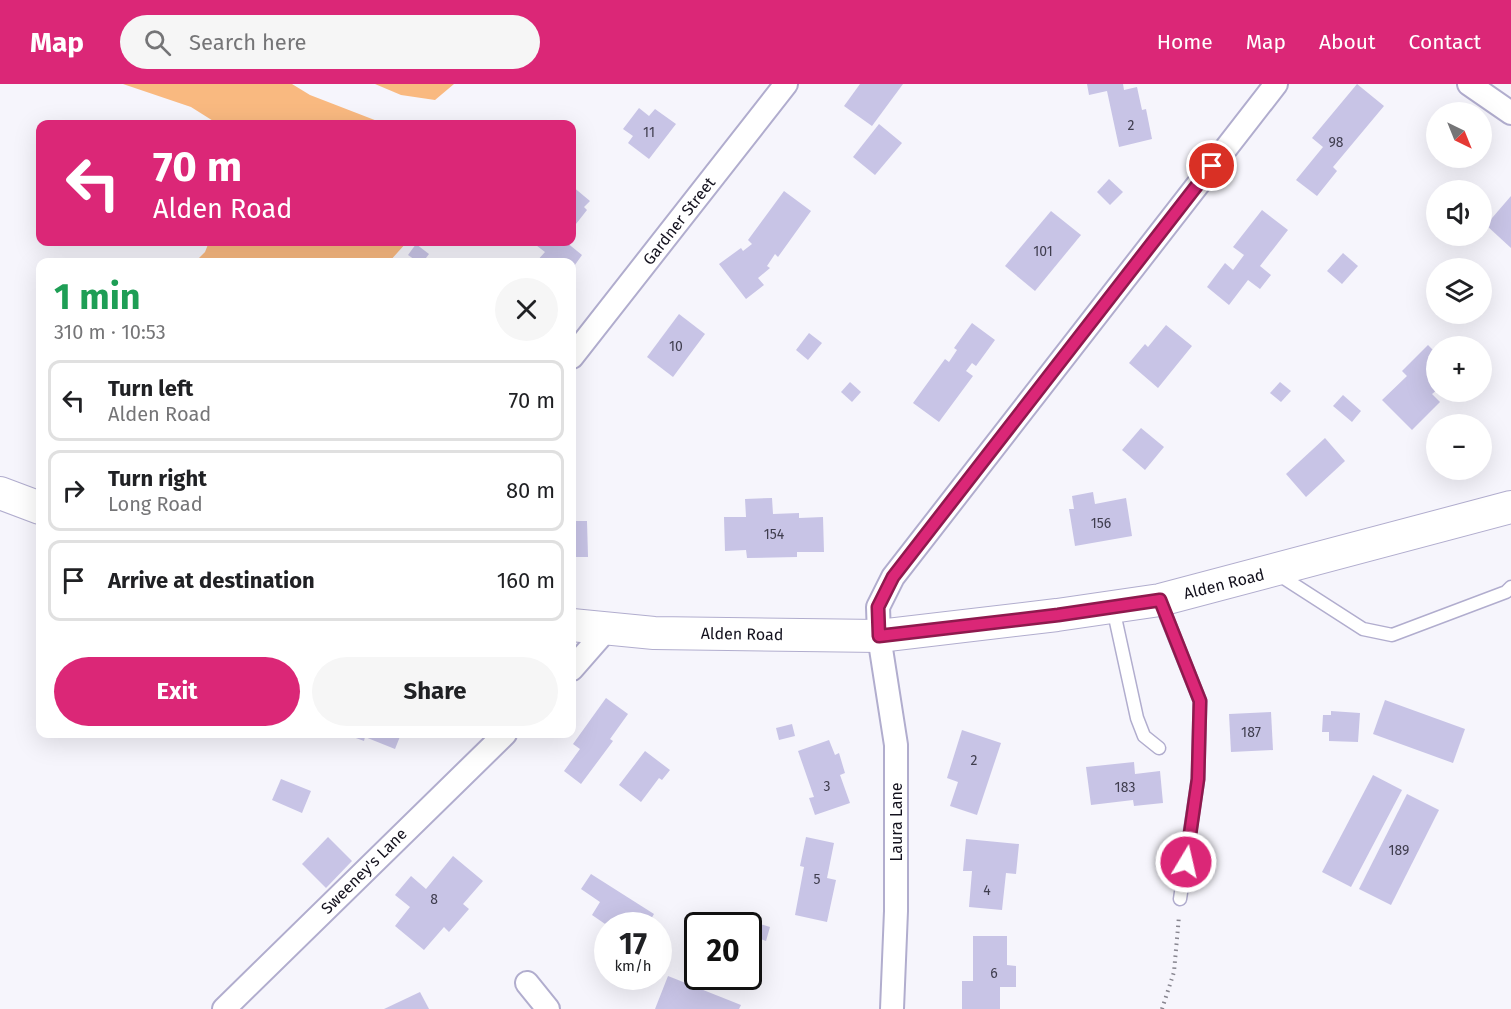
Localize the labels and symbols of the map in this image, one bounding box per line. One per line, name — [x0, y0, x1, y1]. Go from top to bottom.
north arrow — [1426, 102, 1492, 168]
house number: 2 — [1128, 117, 1135, 134]
house number: 11 — [643, 124, 655, 141]
house number: 98 — [1328, 134, 1344, 151]
pin — [1186, 140, 1237, 191]
street label: Gardner Street — [639, 173, 719, 269]
house number: 101 — [1033, 243, 1053, 260]
house number: 10 — [669, 338, 683, 355]
house number: 156 — [1091, 515, 1111, 532]
house number: 154 — [764, 526, 785, 543]
street label: Alden Road — [1182, 565, 1266, 603]
street label: Alden Road — [701, 624, 783, 644]
house number: 187 — [1241, 724, 1261, 741]
house number: 2 — [971, 752, 978, 769]
house number: 3 — [824, 778, 831, 795]
house number: 183 — [1115, 779, 1135, 796]
street label: Laura Lane — [887, 783, 906, 862]
street label: Sweeney's Lane — [317, 824, 411, 918]
position arrow — [1154, 830, 1218, 894]
house number: 189 — [1389, 842, 1409, 859]
house number: 5 — [813, 871, 821, 888]
house number: 4 — [983, 882, 991, 899]
house number: 8 — [430, 891, 438, 908]
speed limit sign: 20 — [684, 912, 762, 990]
house number: 6 — [990, 965, 998, 982]

